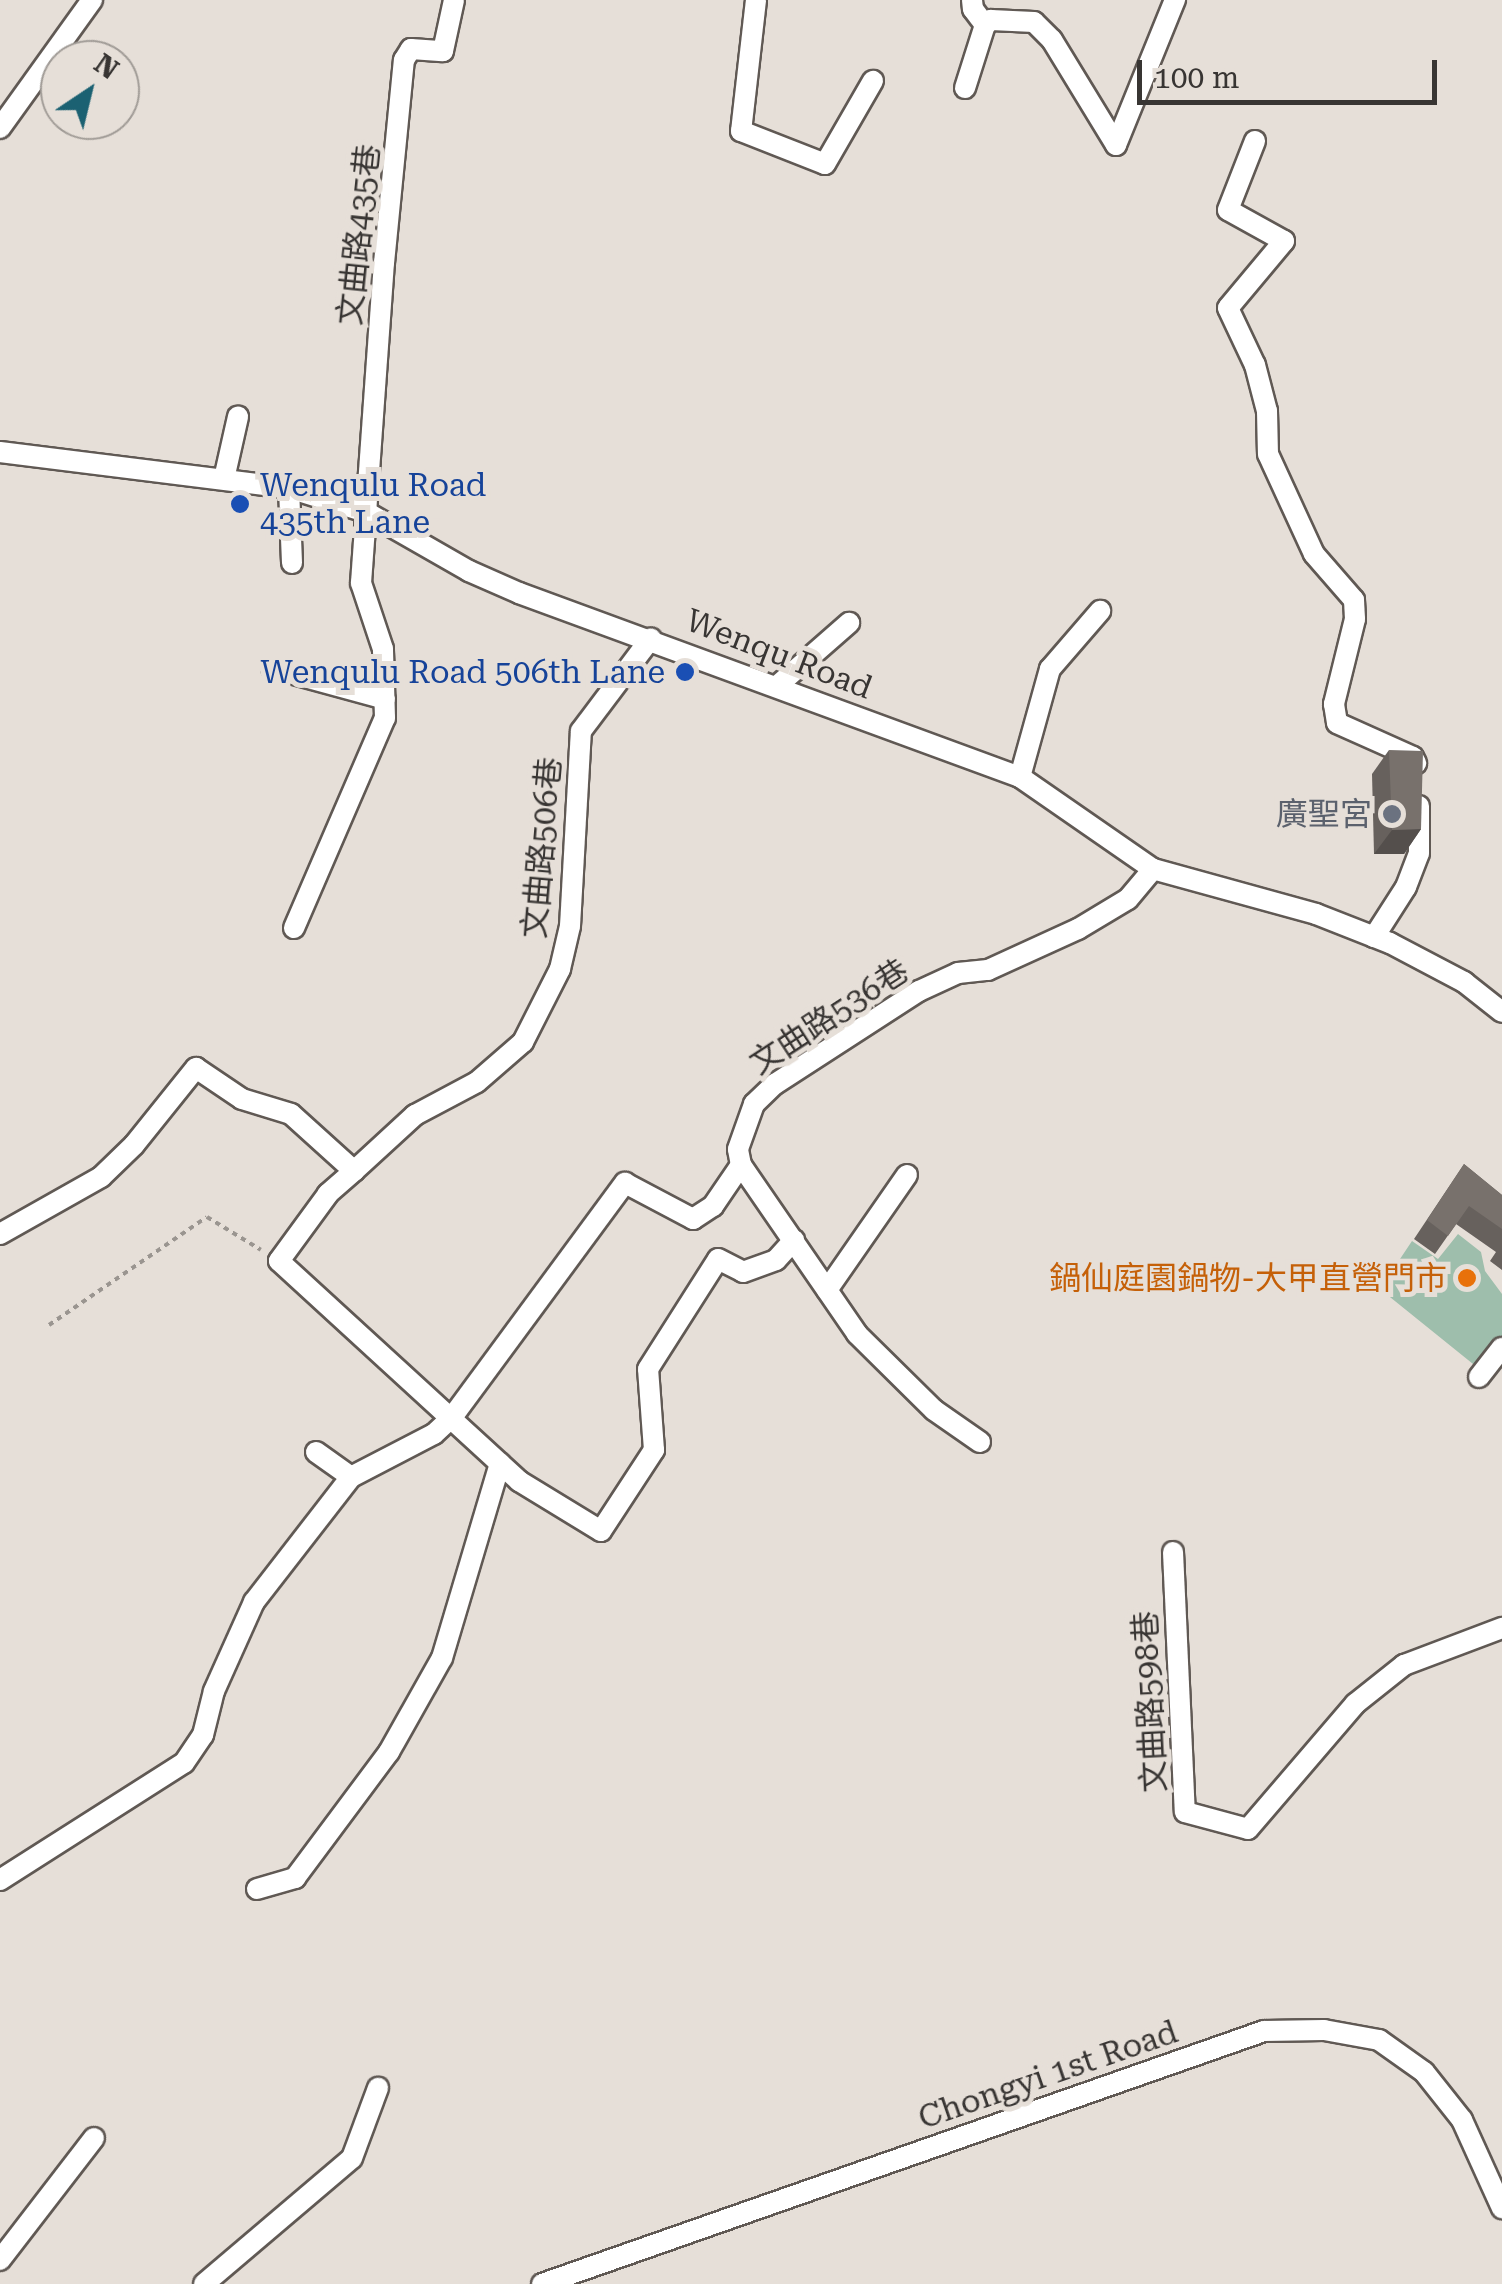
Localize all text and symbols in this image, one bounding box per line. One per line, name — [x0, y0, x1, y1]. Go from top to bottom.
north arrow — [40, 40, 140, 140]
scale bar — [1142, 40, 1442, 102]
text: N — [88, 47, 125, 86]
text: 100 m — [1154, 60, 1239, 95]
street label: 文曲路435巷 — [330, 143, 388, 327]
place label: Wenqulu Road 435th Lane — [260, 467, 486, 542]
marker: Wenqulu Road 435th Lane — [229, 493, 251, 515]
street label: Wenqu Road — [680, 601, 878, 707]
place label: Wenqulu Road 506th Lane — [261, 653, 665, 691]
marker: Wenqulu Road 506th Lane — [674, 661, 696, 683]
street label: 文曲路506巷 — [515, 756, 569, 940]
place label: 廣聖宮 — [1276, 795, 1372, 833]
marker: 廣聖宮 — [1381, 803, 1403, 825]
street label: 文曲路536巷 — [742, 951, 916, 1083]
place label: 鍋仙庭園鍋物-大甲直營門市 — [1049, 1259, 1447, 1297]
marker: 鍋仙庭園鍋物-大甲直營門市 — [1456, 1267, 1478, 1289]
street label: 文曲路598巷 — [1126, 1610, 1174, 1794]
street label: Chongyi 1st Road — [913, 2013, 1183, 2137]

